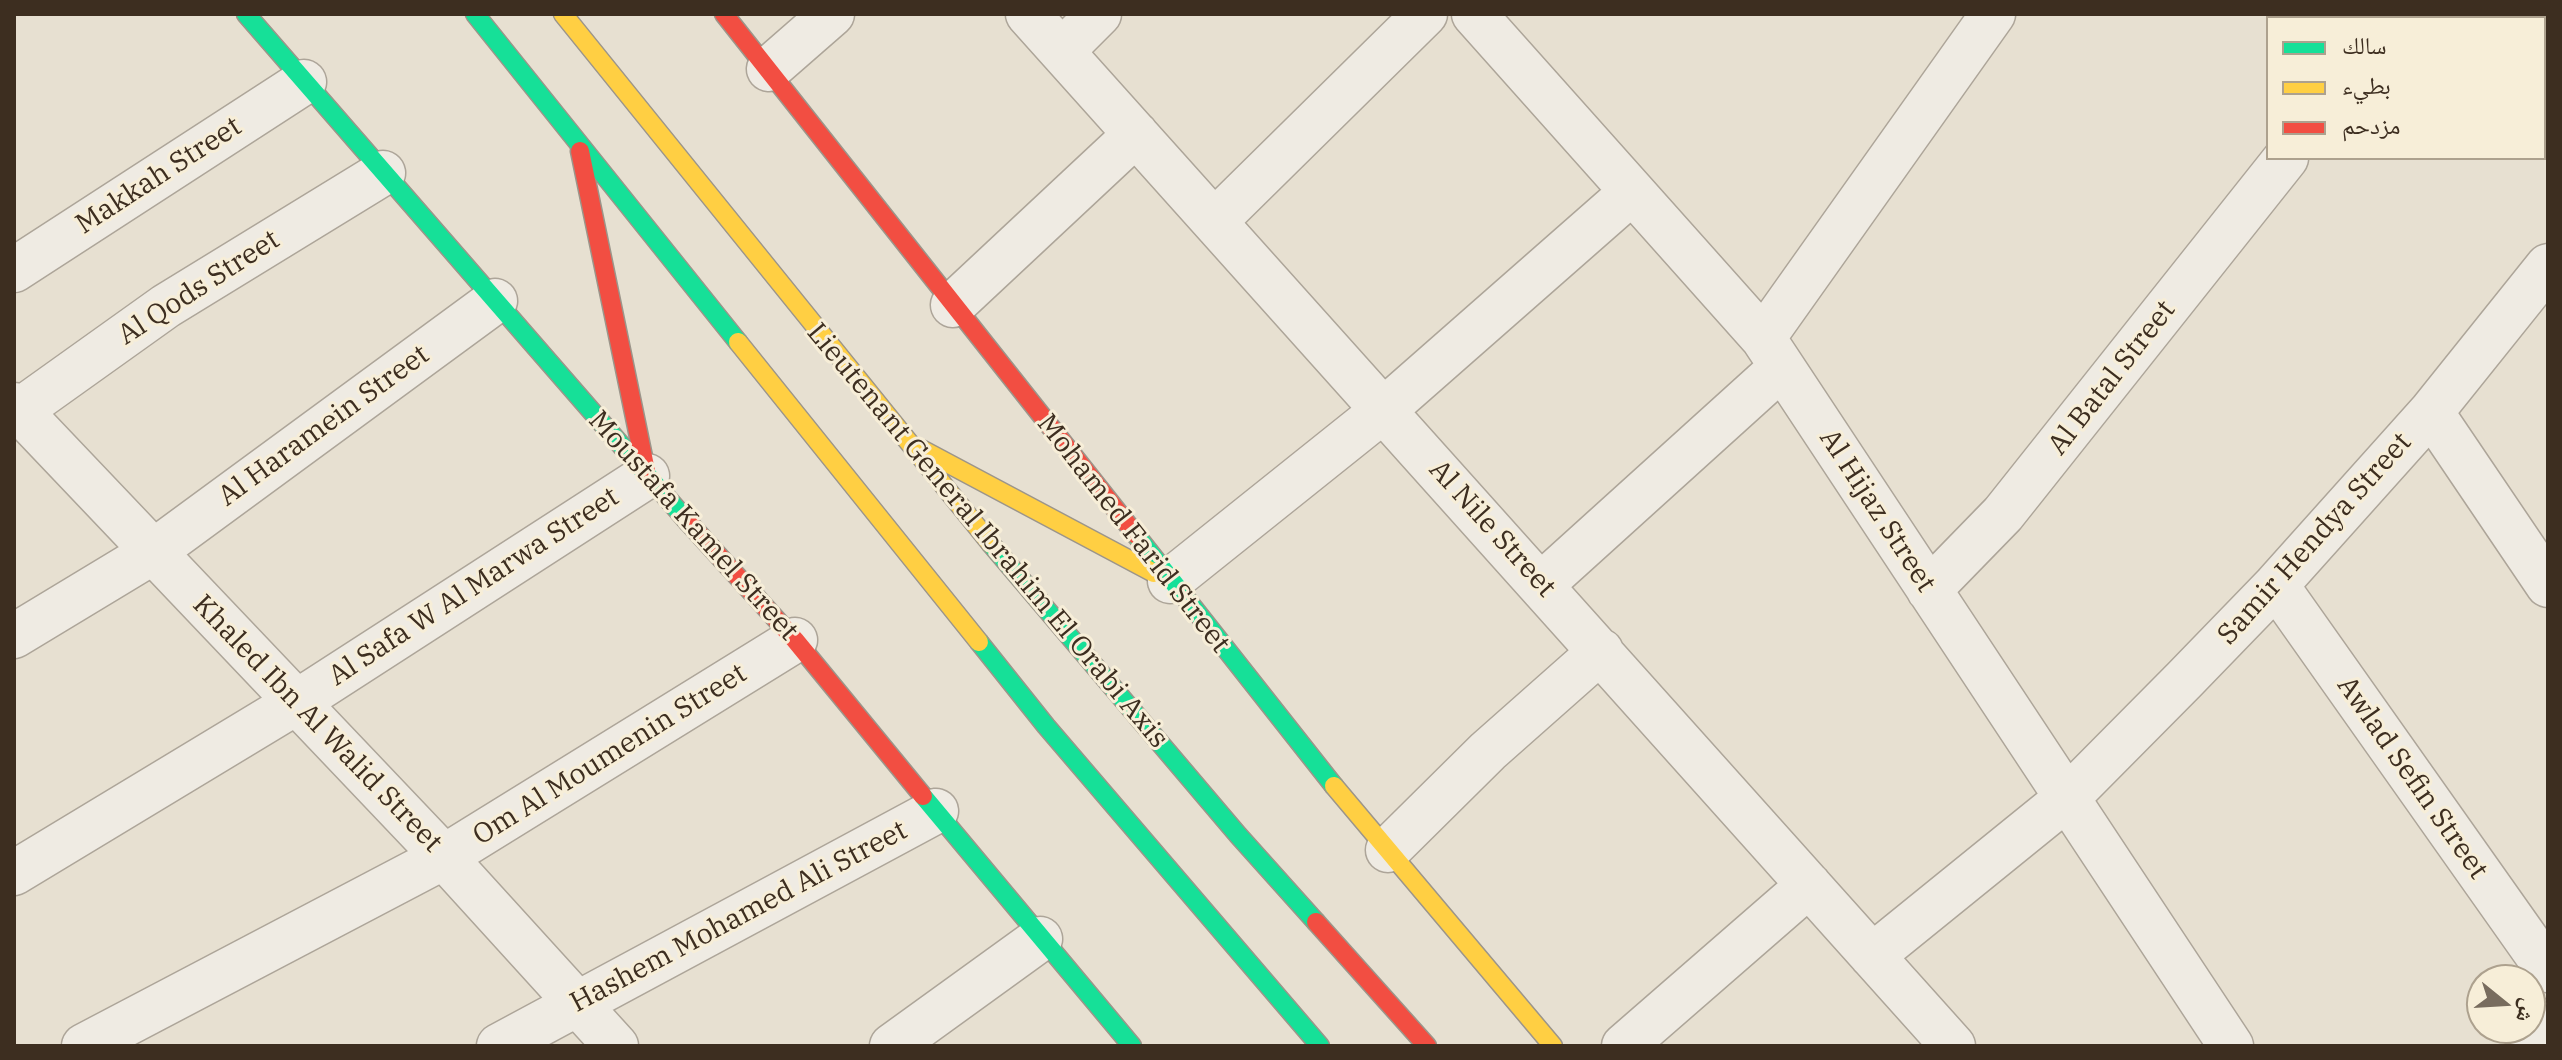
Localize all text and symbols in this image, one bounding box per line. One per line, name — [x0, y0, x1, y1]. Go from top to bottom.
legend — [2266, 16, 2546, 160]
text: سالك — [2342, 29, 2387, 61]
text: بطيء — [2342, 69, 2391, 101]
text: مزدحم — [2342, 109, 2401, 141]
street label: Makkah Street — [70, 110, 248, 242]
street label: Al Qods Street — [112, 223, 286, 353]
street label: Al Batal Street — [2041, 294, 2183, 462]
street label: Lieutenant General Ibrahim El Orabi Axis — [799, 317, 1175, 755]
street label: Al Haramein Street — [212, 338, 436, 514]
street label: Moustafa Kamel Street — [581, 404, 805, 648]
street label: Mohamed Farid Street — [1029, 408, 1237, 660]
street label: Al Hijaz Street — [1812, 423, 1942, 599]
street label: Samir Hendya Street — [2211, 426, 2419, 652]
street label: Al Nile Street — [1422, 453, 1562, 605]
street label: Al Safa W Al Marwa Street — [323, 481, 625, 693]
street label: Khaled Ibn Al Walid Street — [185, 588, 449, 860]
street label: Om Al Moumenin Street — [467, 657, 753, 853]
street label: Awlad Sefin Street — [2329, 670, 2495, 886]
street label: Hashem Mohamed Ali Street — [565, 814, 913, 1020]
north arrow — [2466, 964, 2546, 1044]
text: ش — [2510, 995, 2545, 1027]

